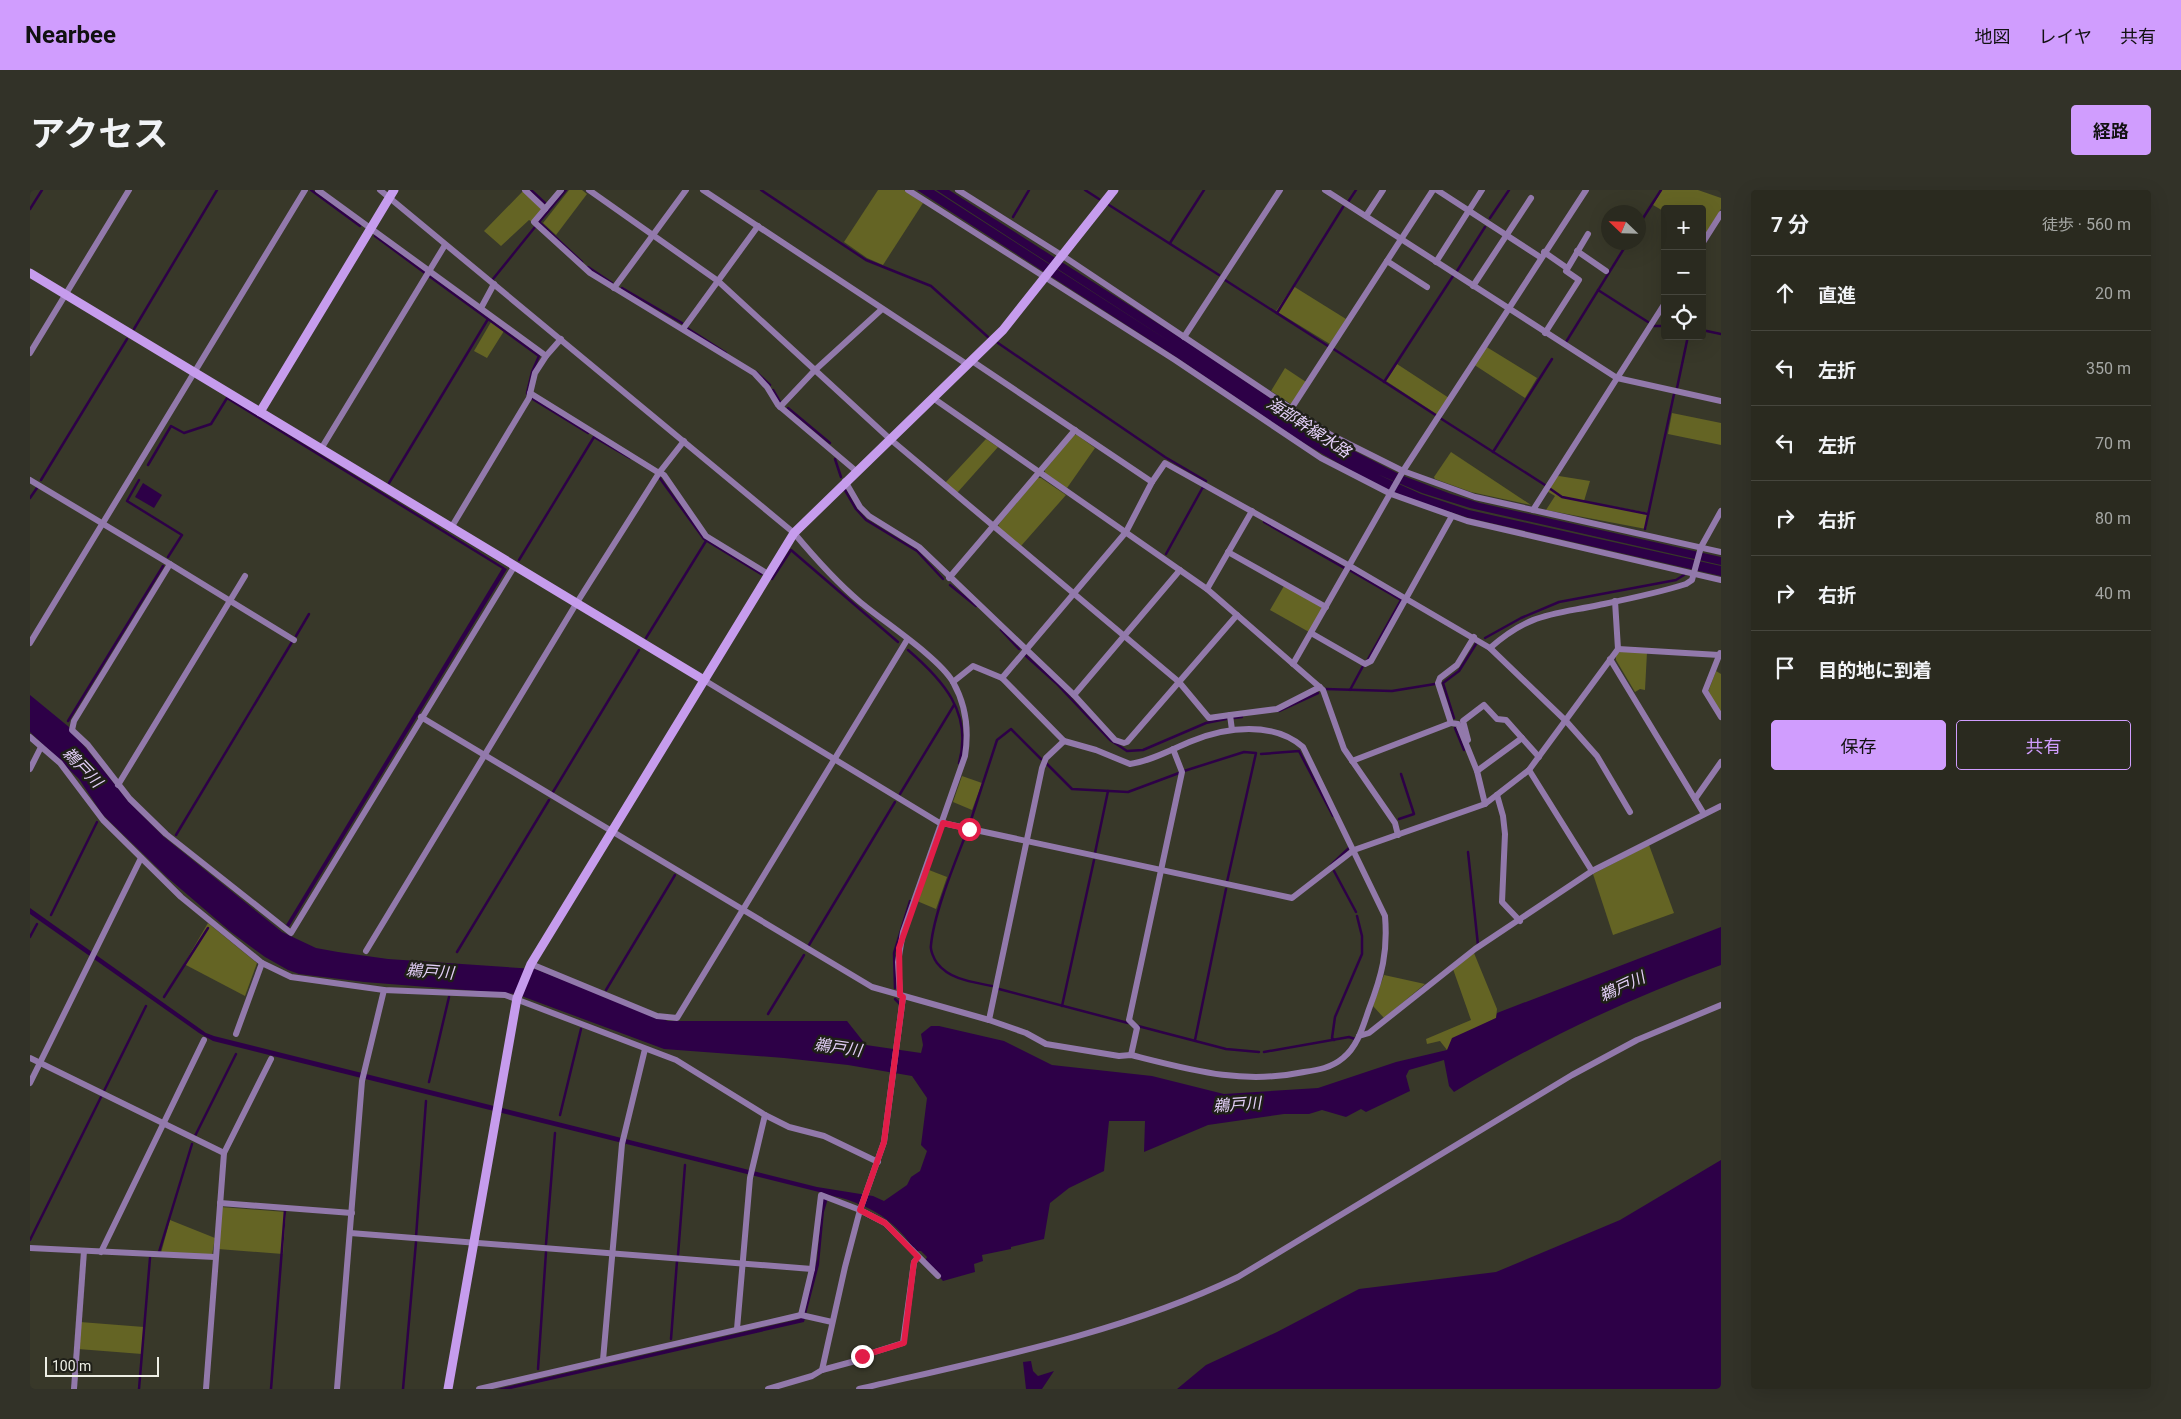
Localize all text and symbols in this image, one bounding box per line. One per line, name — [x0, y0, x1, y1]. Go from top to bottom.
text: Nearbee — [25, 21, 116, 49]
text: 地図 — [1975, 26, 2011, 47]
text: レイヤ — [2039, 26, 2092, 47]
text: 共有 — [2120, 26, 2156, 47]
button: 経路 — [2071, 105, 2151, 155]
text: アクセス — [30, 114, 168, 155]
north arrow — [1601, 205, 1646, 250]
map controls — [1661, 205, 1706, 340]
button: + — [1661, 205, 1706, 250]
text: 7 分 — [1771, 213, 1809, 237]
text: 徒歩 · 560 m — [2042, 215, 2131, 234]
button: − — [1661, 250, 1706, 295]
icon: ahead — [1771, 279, 1799, 307]
text: 直進 — [1818, 284, 1856, 307]
text: 20 m — [2095, 284, 2131, 303]
button: locate — [1661, 295, 1706, 340]
icon: left — [1771, 354, 1799, 382]
text: 左折 — [1818, 359, 1856, 382]
text: 350 m — [2086, 359, 2131, 378]
water label: 海部幹線水路 — [1263, 393, 1356, 463]
icon: left — [1771, 429, 1799, 457]
text: 左折 — [1818, 434, 1856, 457]
text: 70 m — [2095, 434, 2131, 453]
icon: right — [1771, 504, 1799, 532]
text: 右折 — [1818, 509, 1856, 532]
text: 80 m — [2095, 509, 2131, 528]
icon: right — [1771, 579, 1799, 607]
text: 右折 — [1818, 584, 1856, 607]
text: 40 m — [2095, 584, 2131, 603]
icon: arrive — [1771, 654, 1799, 682]
text: 目的地に到着 — [1818, 659, 1932, 682]
button: 保存 — [1771, 720, 1946, 770]
button: 共有 — [1956, 720, 2131, 770]
water label: 鵜戸川 — [59, 743, 108, 793]
route start — [958, 818, 981, 841]
water label: 鵜戸川 — [405, 960, 457, 983]
water label: 鵜戸川 — [1596, 967, 1650, 1005]
water label: 鵜戸川 — [813, 1035, 865, 1061]
water label: 鵜戸川 — [1212, 1093, 1264, 1116]
route end — [851, 1345, 874, 1368]
scale bar — [45, 1354, 159, 1377]
text: 100 m — [52, 1358, 91, 1374]

